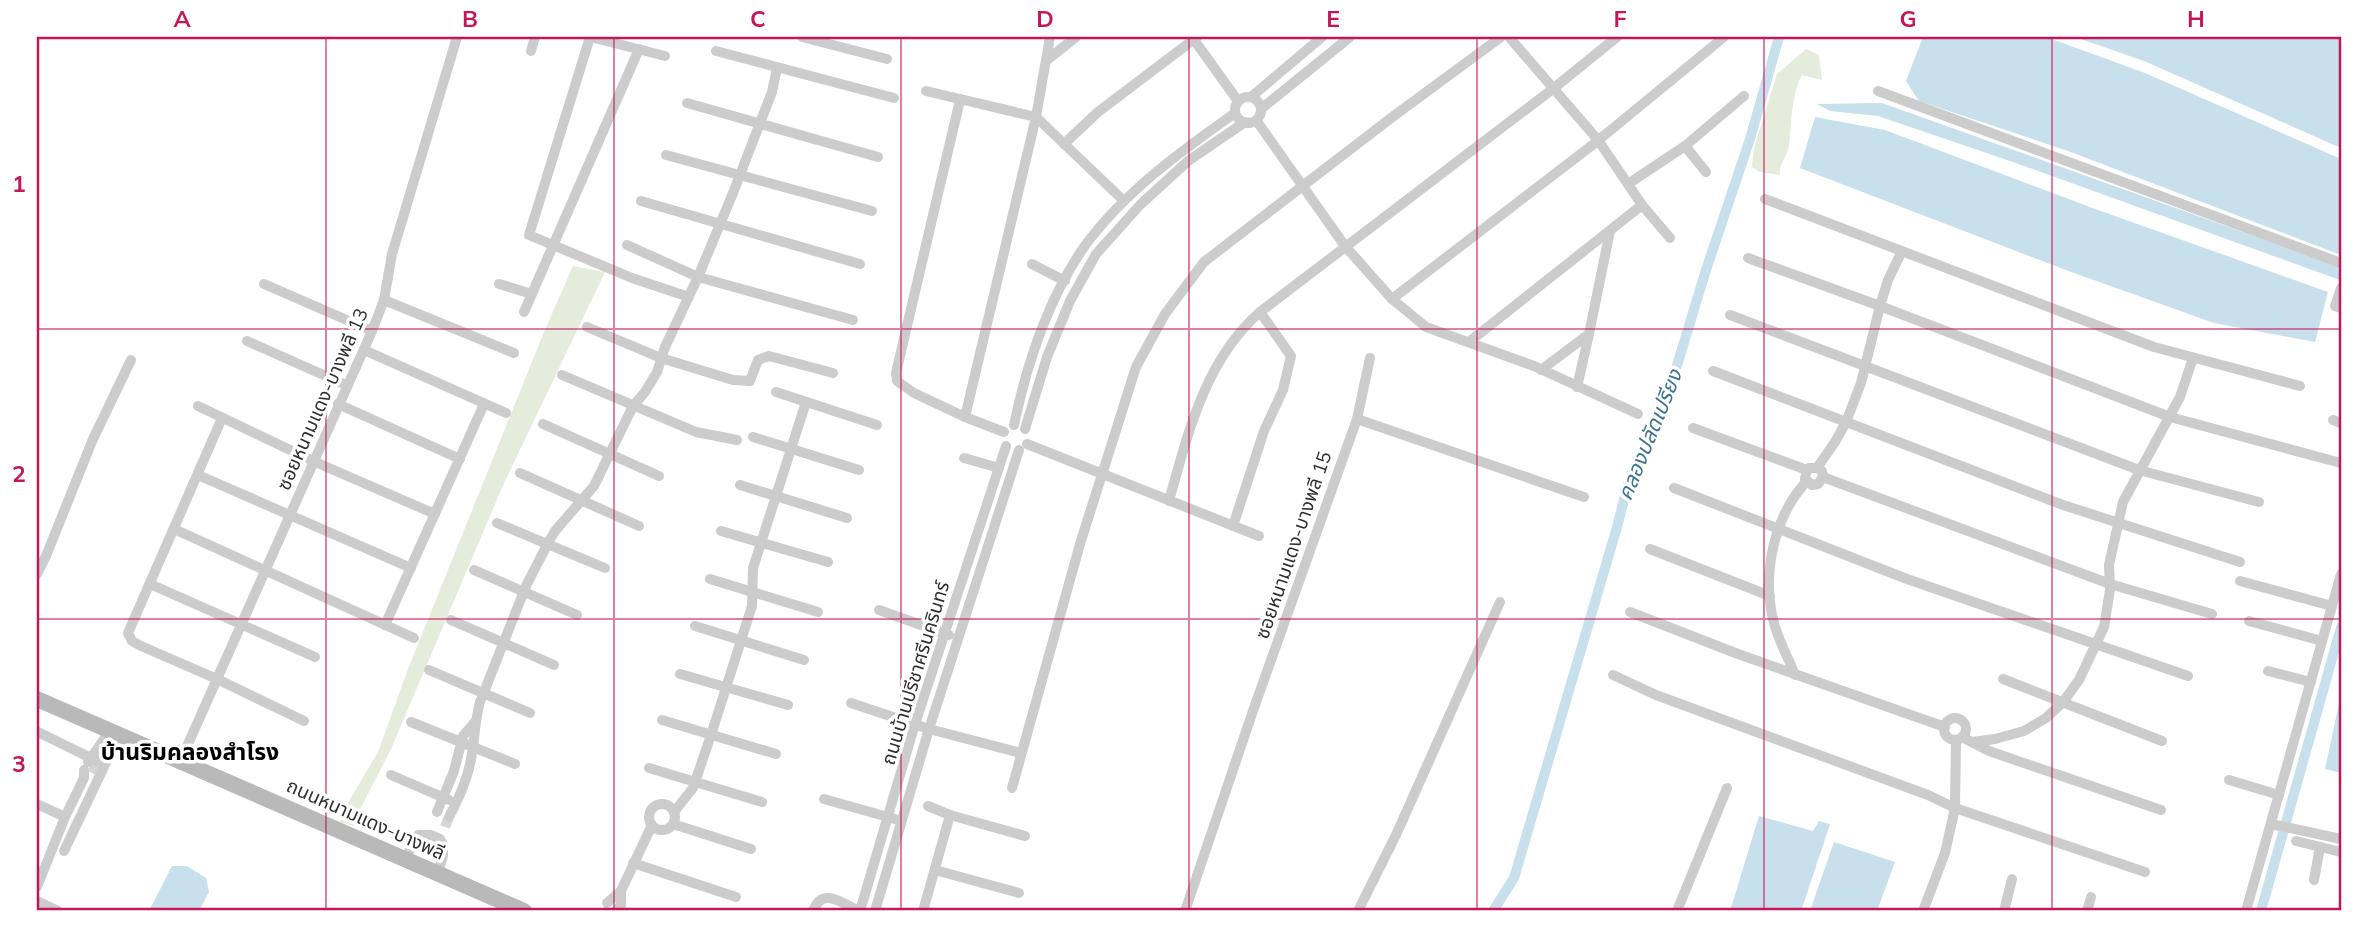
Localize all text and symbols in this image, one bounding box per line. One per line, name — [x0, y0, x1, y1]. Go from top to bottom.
text: A — [173, 4, 191, 33]
text: B — [462, 4, 478, 33]
text: C — [750, 4, 766, 33]
text: D — [1036, 4, 1054, 33]
text: E — [1326, 4, 1340, 33]
text: F — [1613, 4, 1627, 33]
text: G — [1899, 4, 1917, 33]
text: H — [2187, 4, 2205, 33]
text: 1 — [12, 169, 26, 198]
street label: ซอยหนามแดง-บางพลี 13 — [271, 304, 373, 494]
water label: คลองปลัดเปรียง — [1611, 364, 1688, 504]
street label: ซอยหนามแดง-บางพลี 15 — [1250, 448, 1336, 642]
text: 2 — [12, 459, 26, 488]
street label: ถนนบ้านปรีชาศรีนครินทร์ — [876, 577, 955, 768]
district label: บ้านริมคลองสำโรง — [101, 737, 279, 766]
text: 3 — [12, 749, 26, 778]
street label: ถนนหนามแดง-บางพลี — [283, 773, 449, 865]

